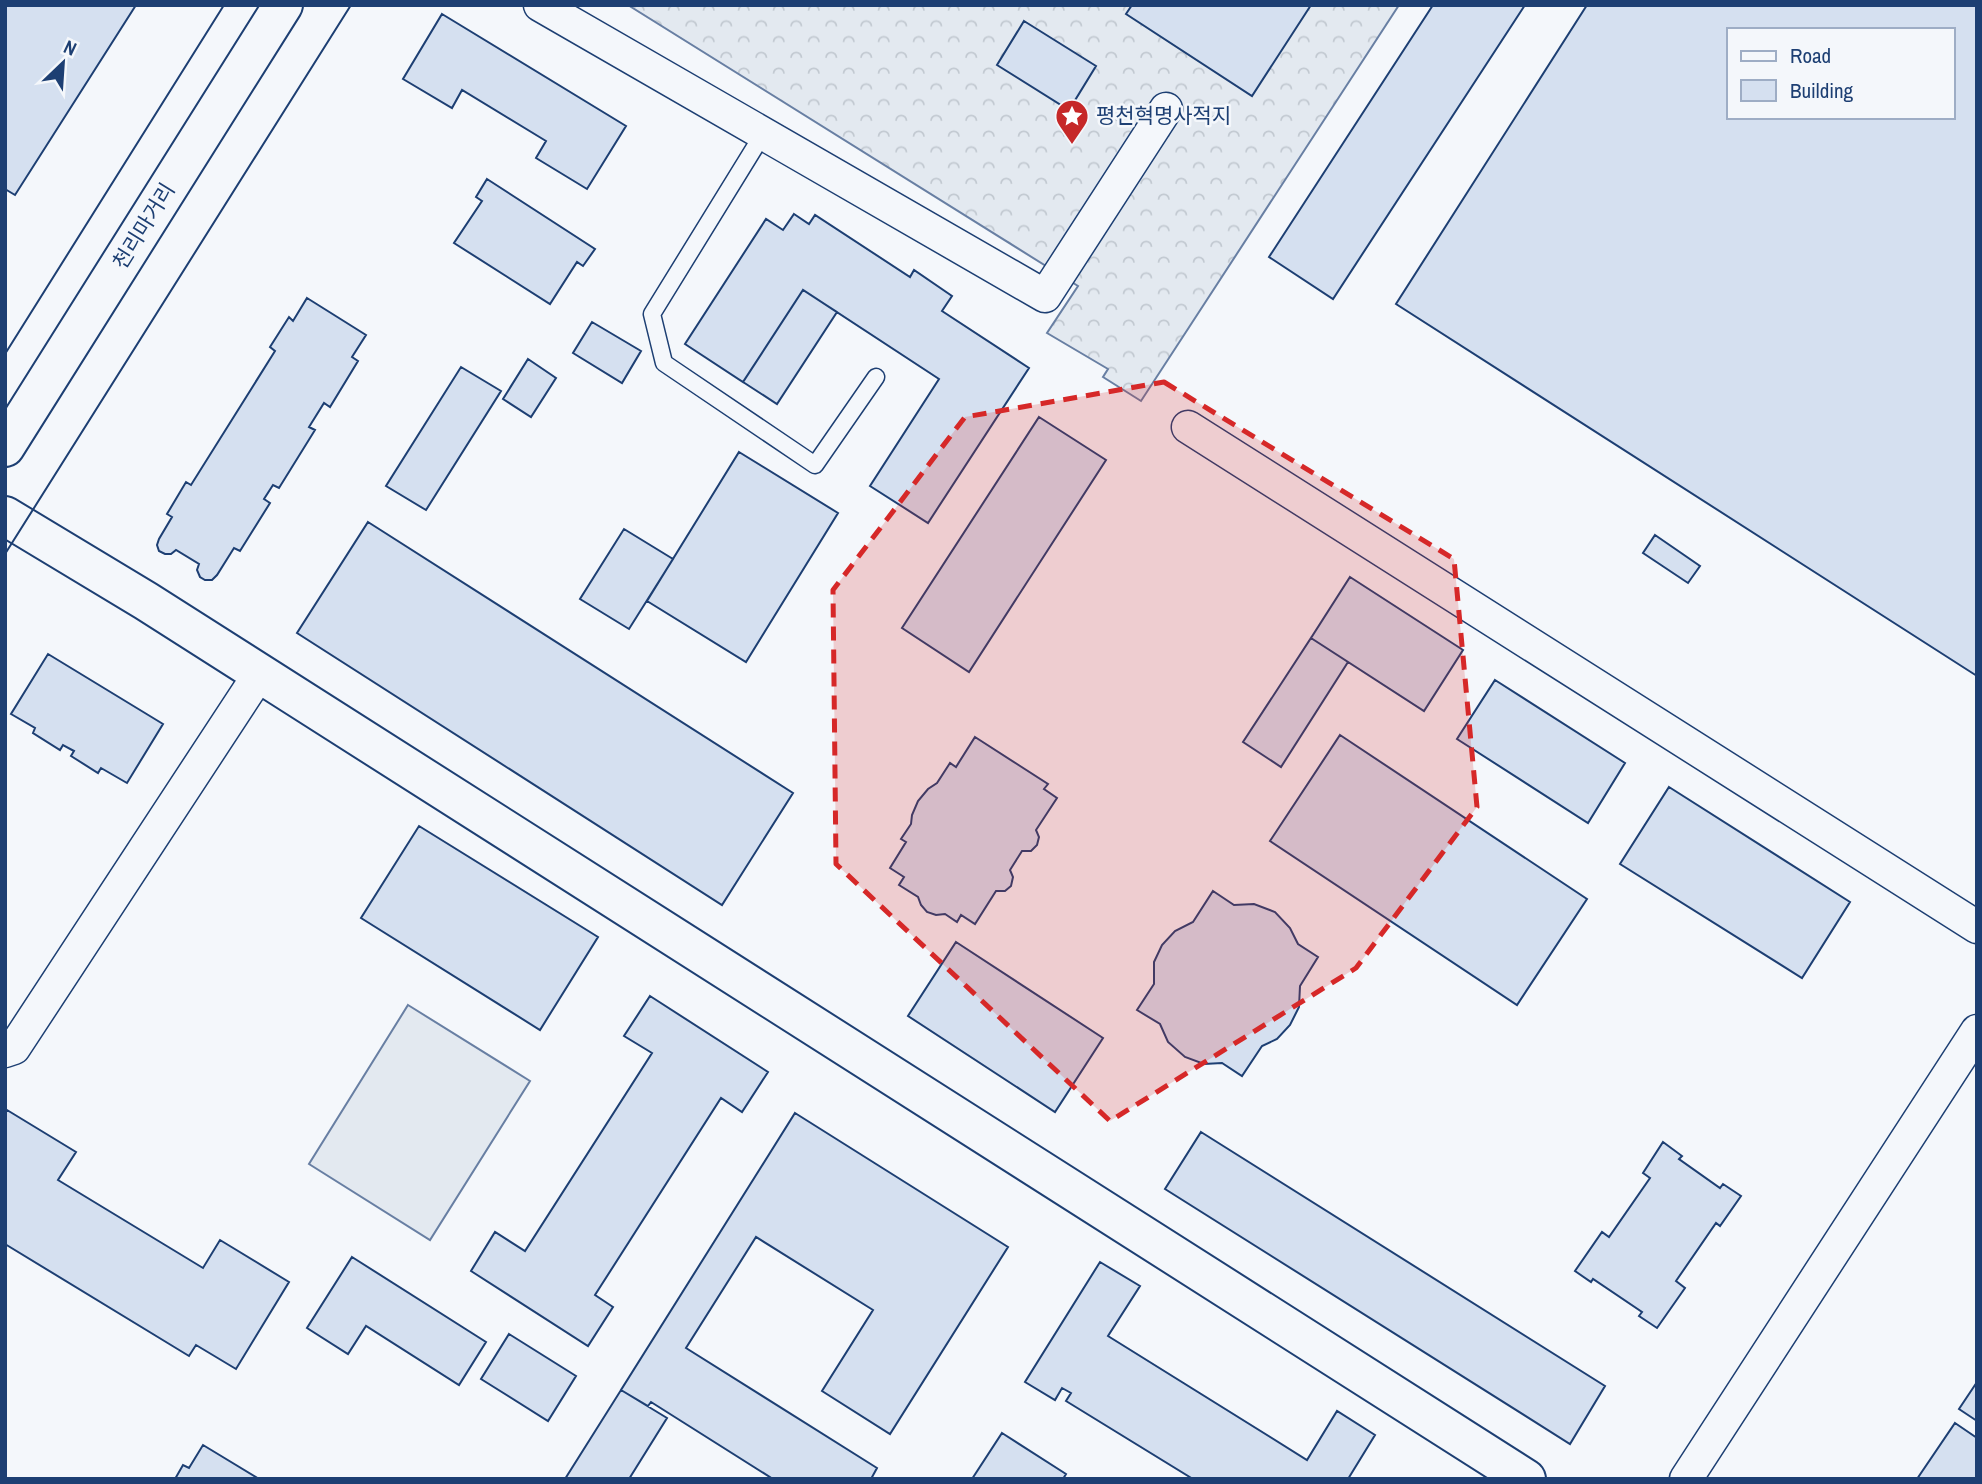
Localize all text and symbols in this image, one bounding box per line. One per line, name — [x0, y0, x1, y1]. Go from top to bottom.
north arrow — [28, 28, 98, 98]
legend — [1727, 28, 1954, 119]
text: N — [60, 33, 81, 62]
text: Road — [1790, 41, 1831, 70]
text: Building — [1790, 76, 1854, 105]
place icon: 평천혁명사적지 — [1053, 97, 1091, 146]
place label: 평천혁명사적지 — [1096, 101, 1231, 130]
street label: 천리마거리 — [106, 177, 181, 274]

